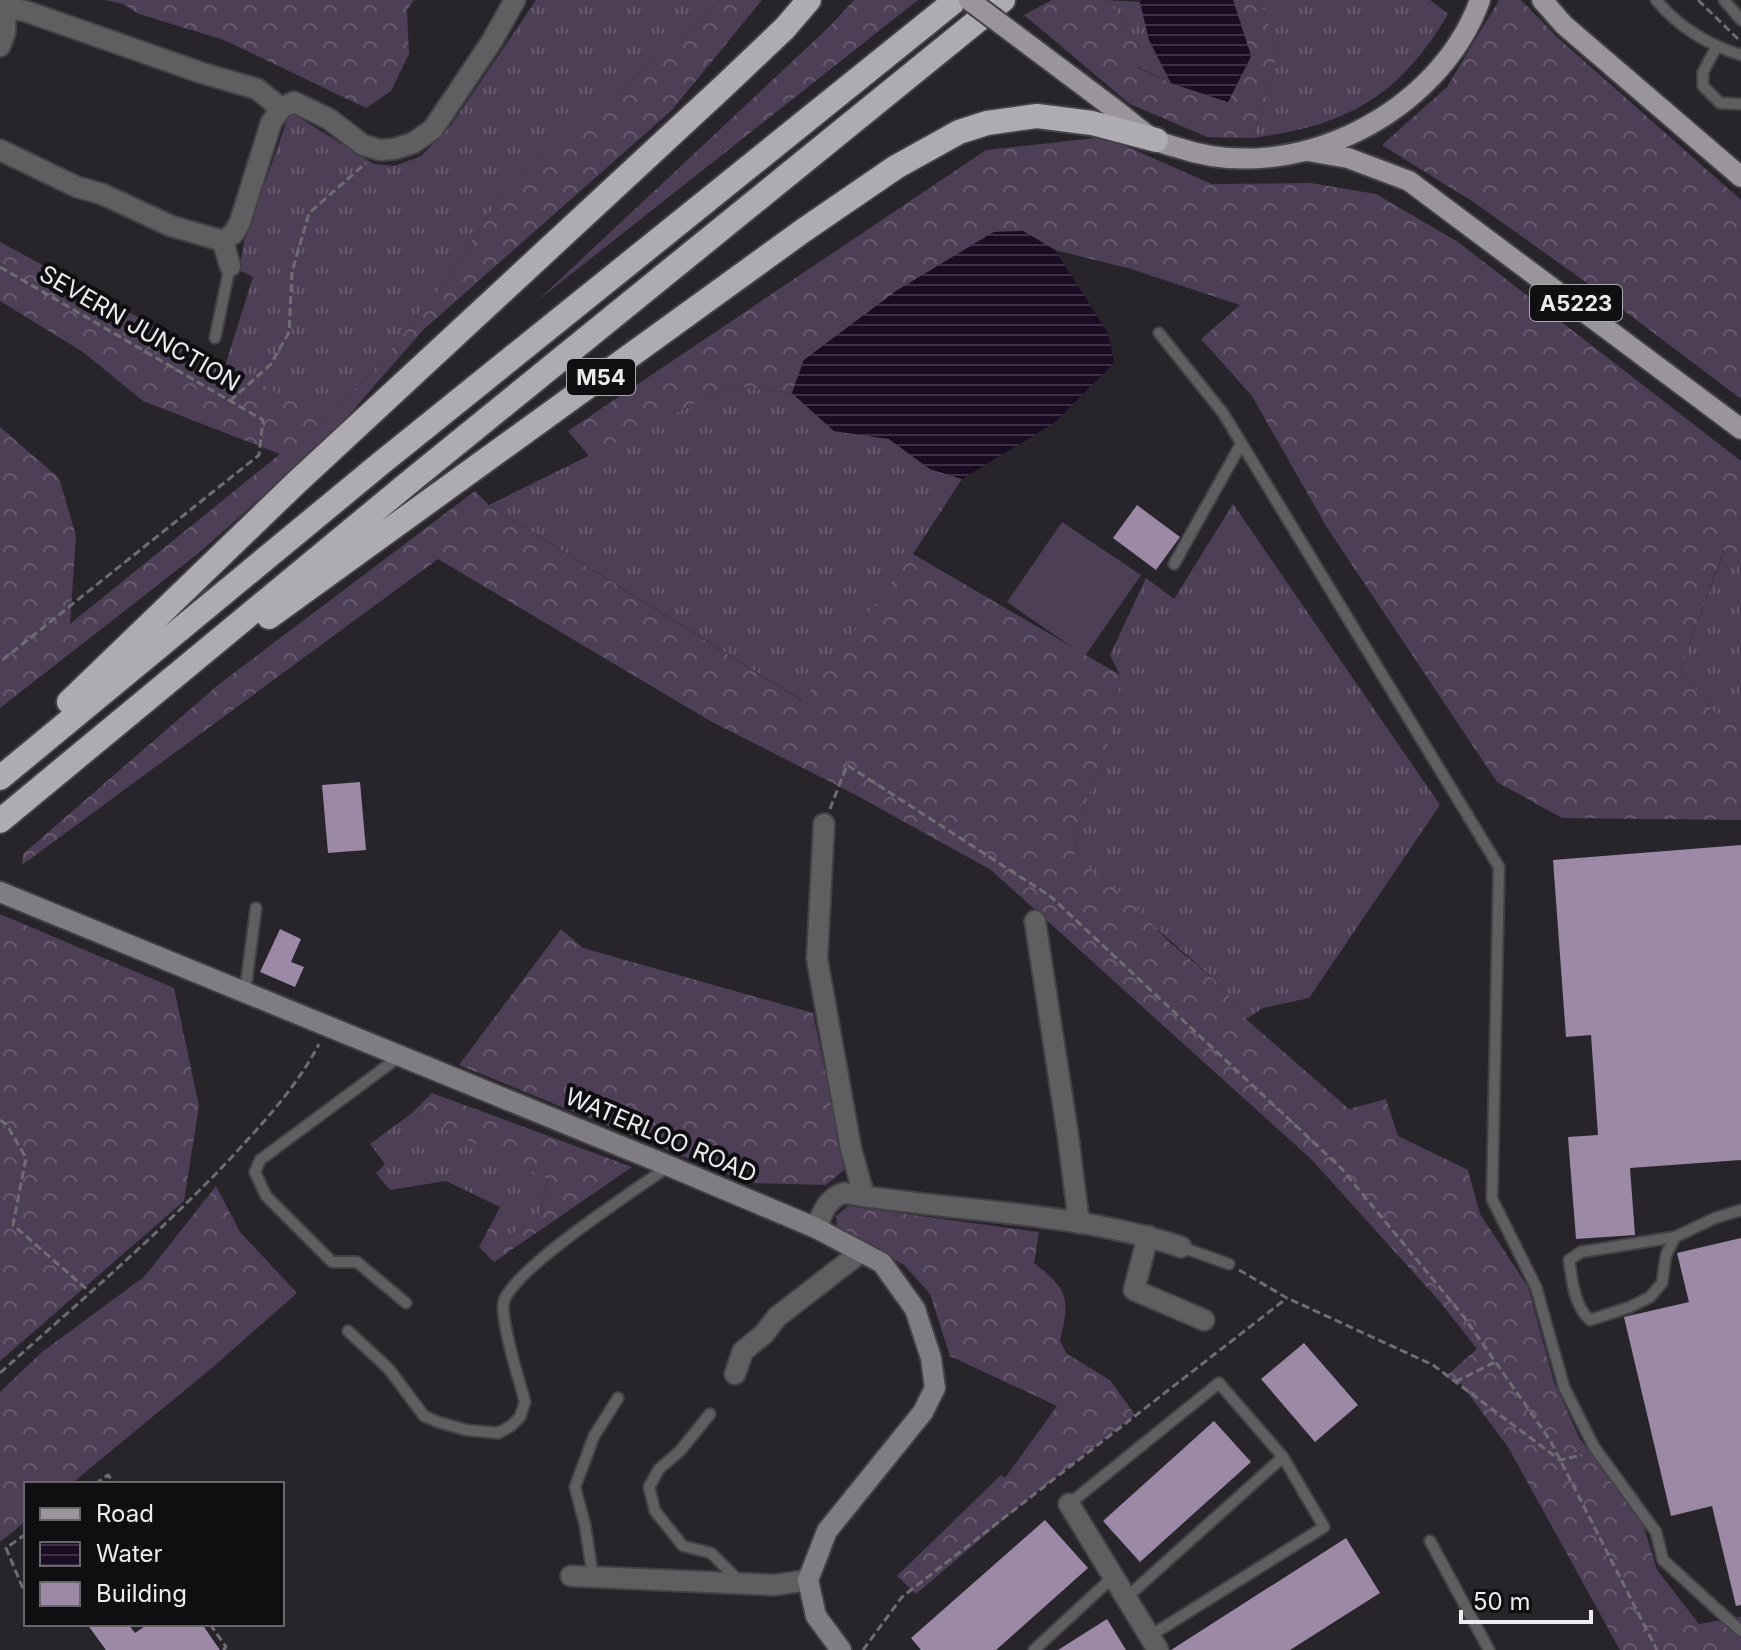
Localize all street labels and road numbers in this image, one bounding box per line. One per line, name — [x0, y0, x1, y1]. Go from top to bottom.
street label: SEVERN JUNCTION — [35, 259, 245, 397]
road number: A5223 — [1530, 285, 1622, 321]
road number: M54 — [567, 359, 635, 395]
street label: WATERLOO ROAD — [561, 1082, 761, 1188]

